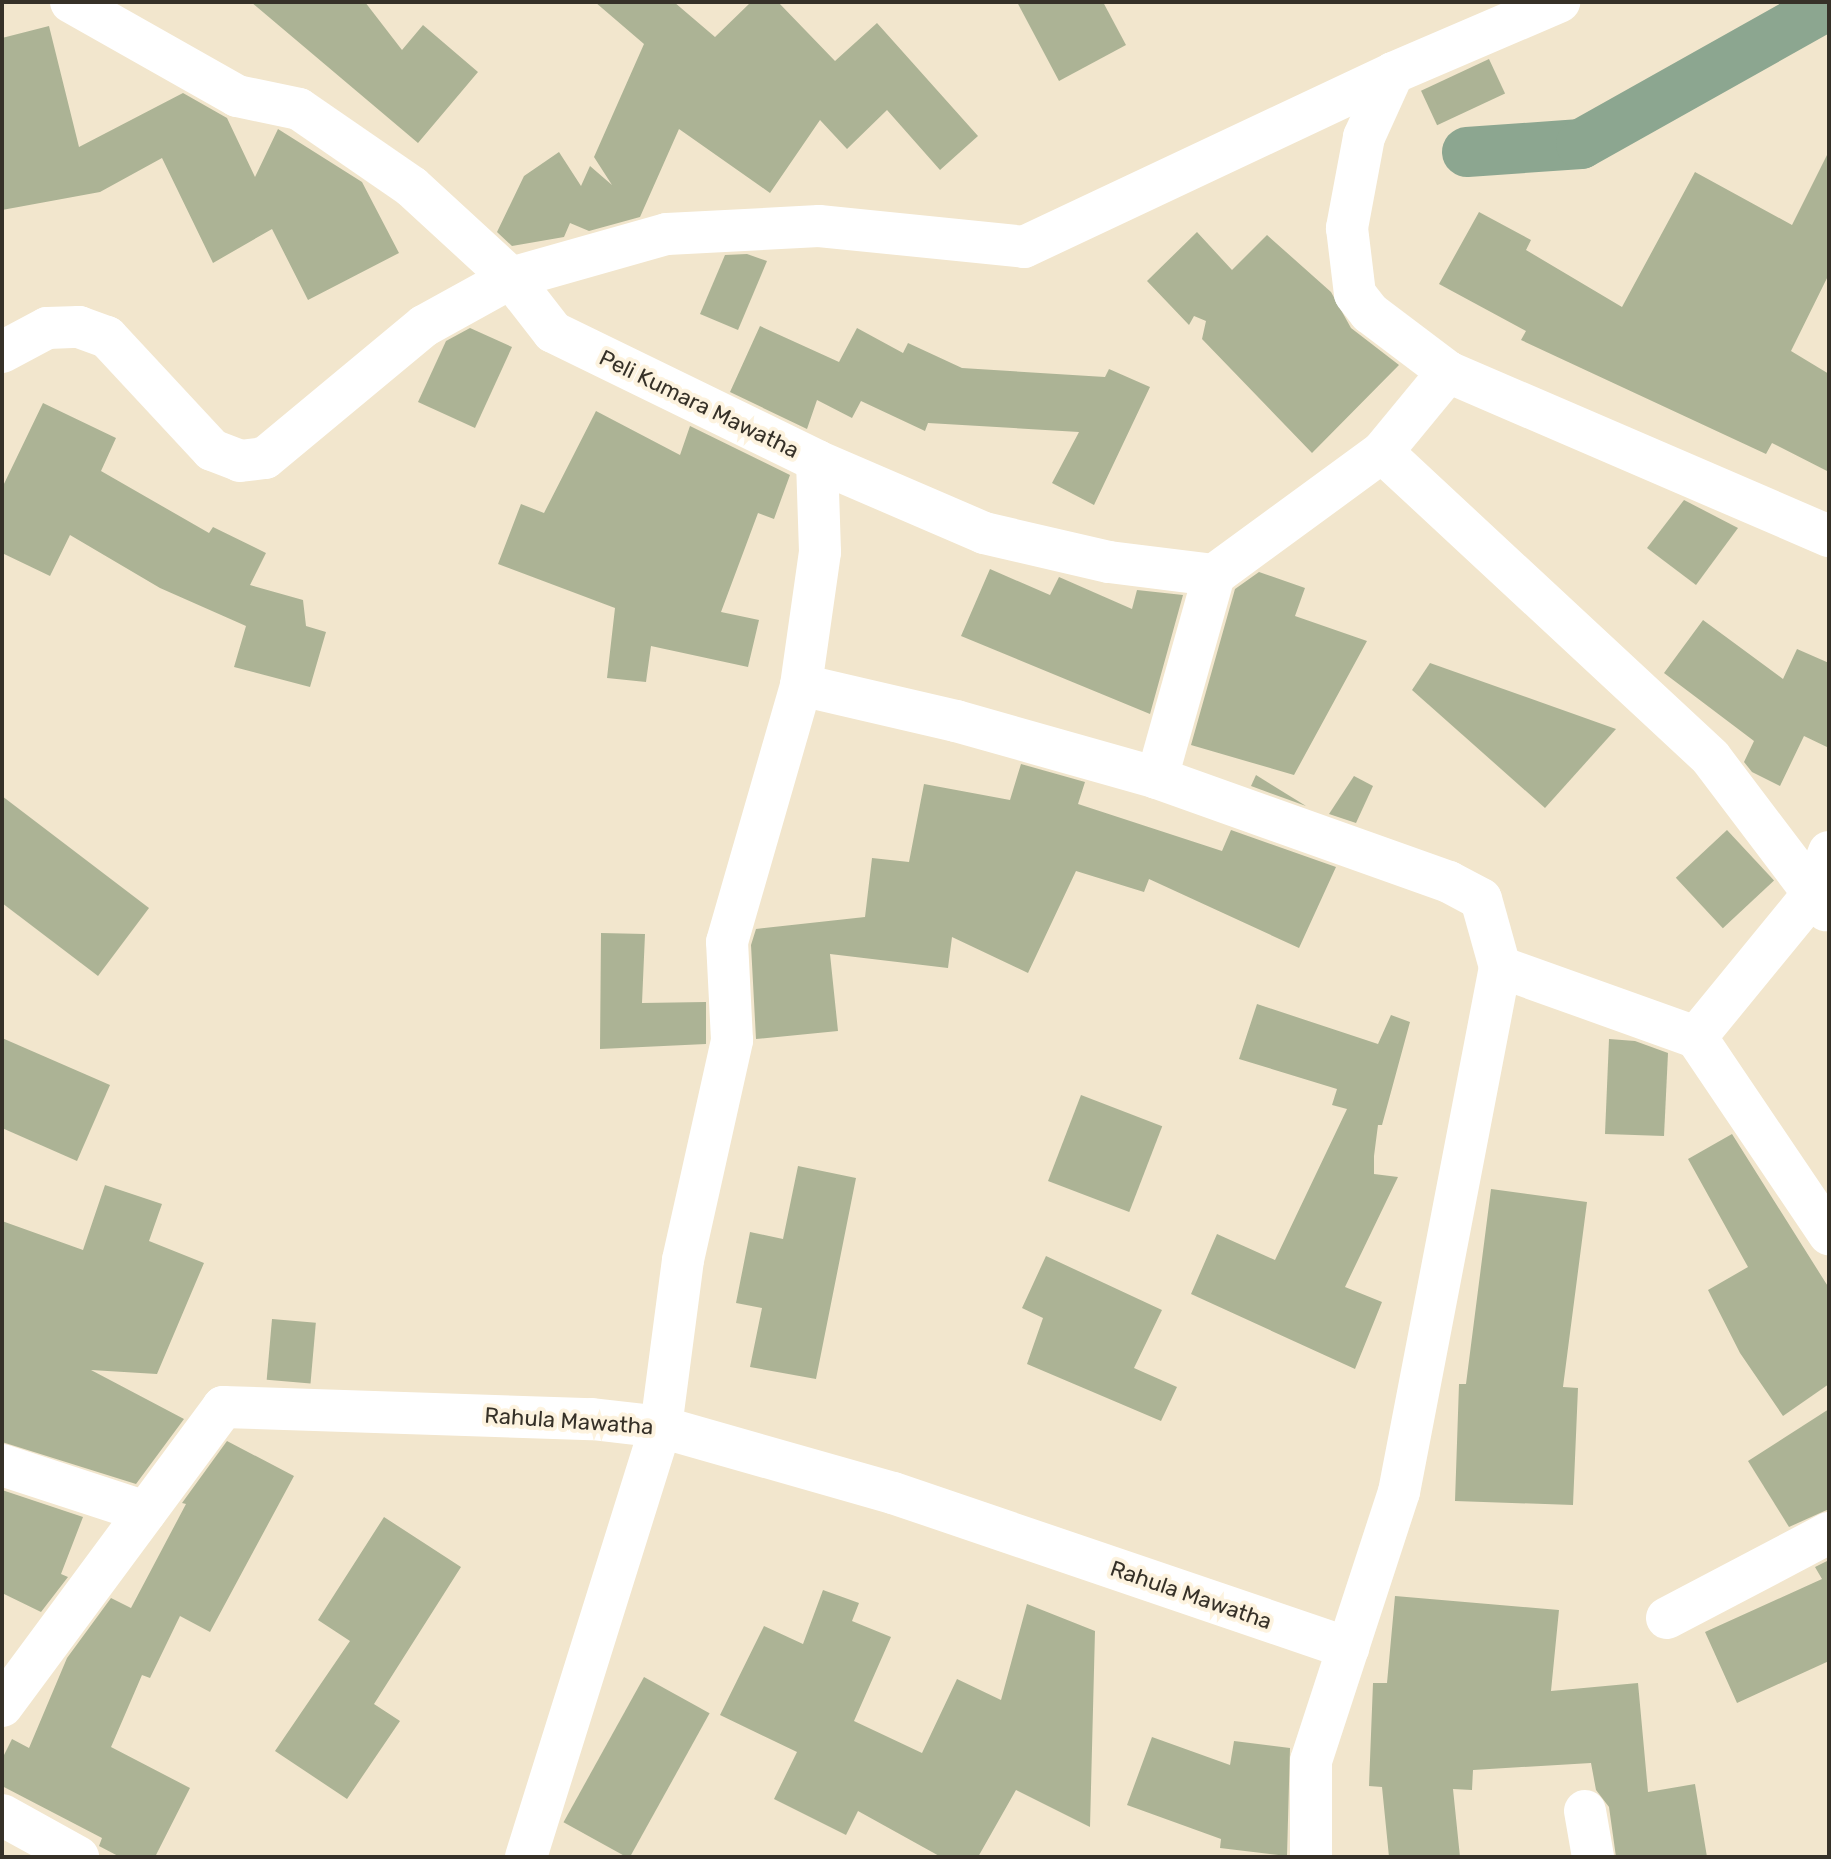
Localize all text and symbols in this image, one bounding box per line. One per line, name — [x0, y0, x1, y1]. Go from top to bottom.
street label: Peli Kumara Mawatha — [595, 344, 803, 464]
street label: Rahula Mawatha — [484, 1402, 654, 1440]
street label: Rahula Mawatha — [1107, 1555, 1275, 1635]

